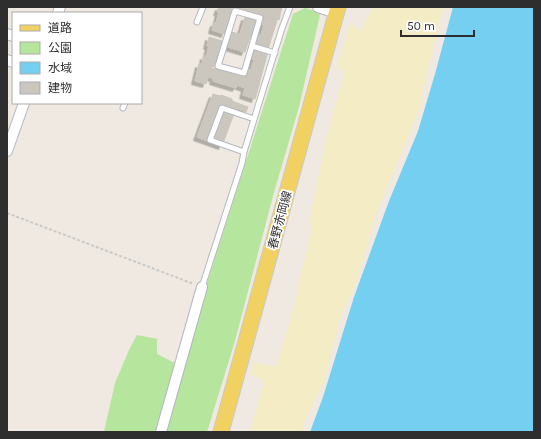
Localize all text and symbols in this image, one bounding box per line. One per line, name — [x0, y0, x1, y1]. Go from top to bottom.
legend — [12, 12, 142, 104]
scale bar — [401, 12, 474, 38]
text: 50 m — [407, 19, 435, 33]
text: 道路 — [48, 21, 72, 35]
text: 公園 — [48, 41, 72, 55]
text: 水域 — [48, 61, 72, 75]
text: 建物 — [48, 81, 72, 95]
street label: 春野赤岡線 — [265, 189, 295, 251]

